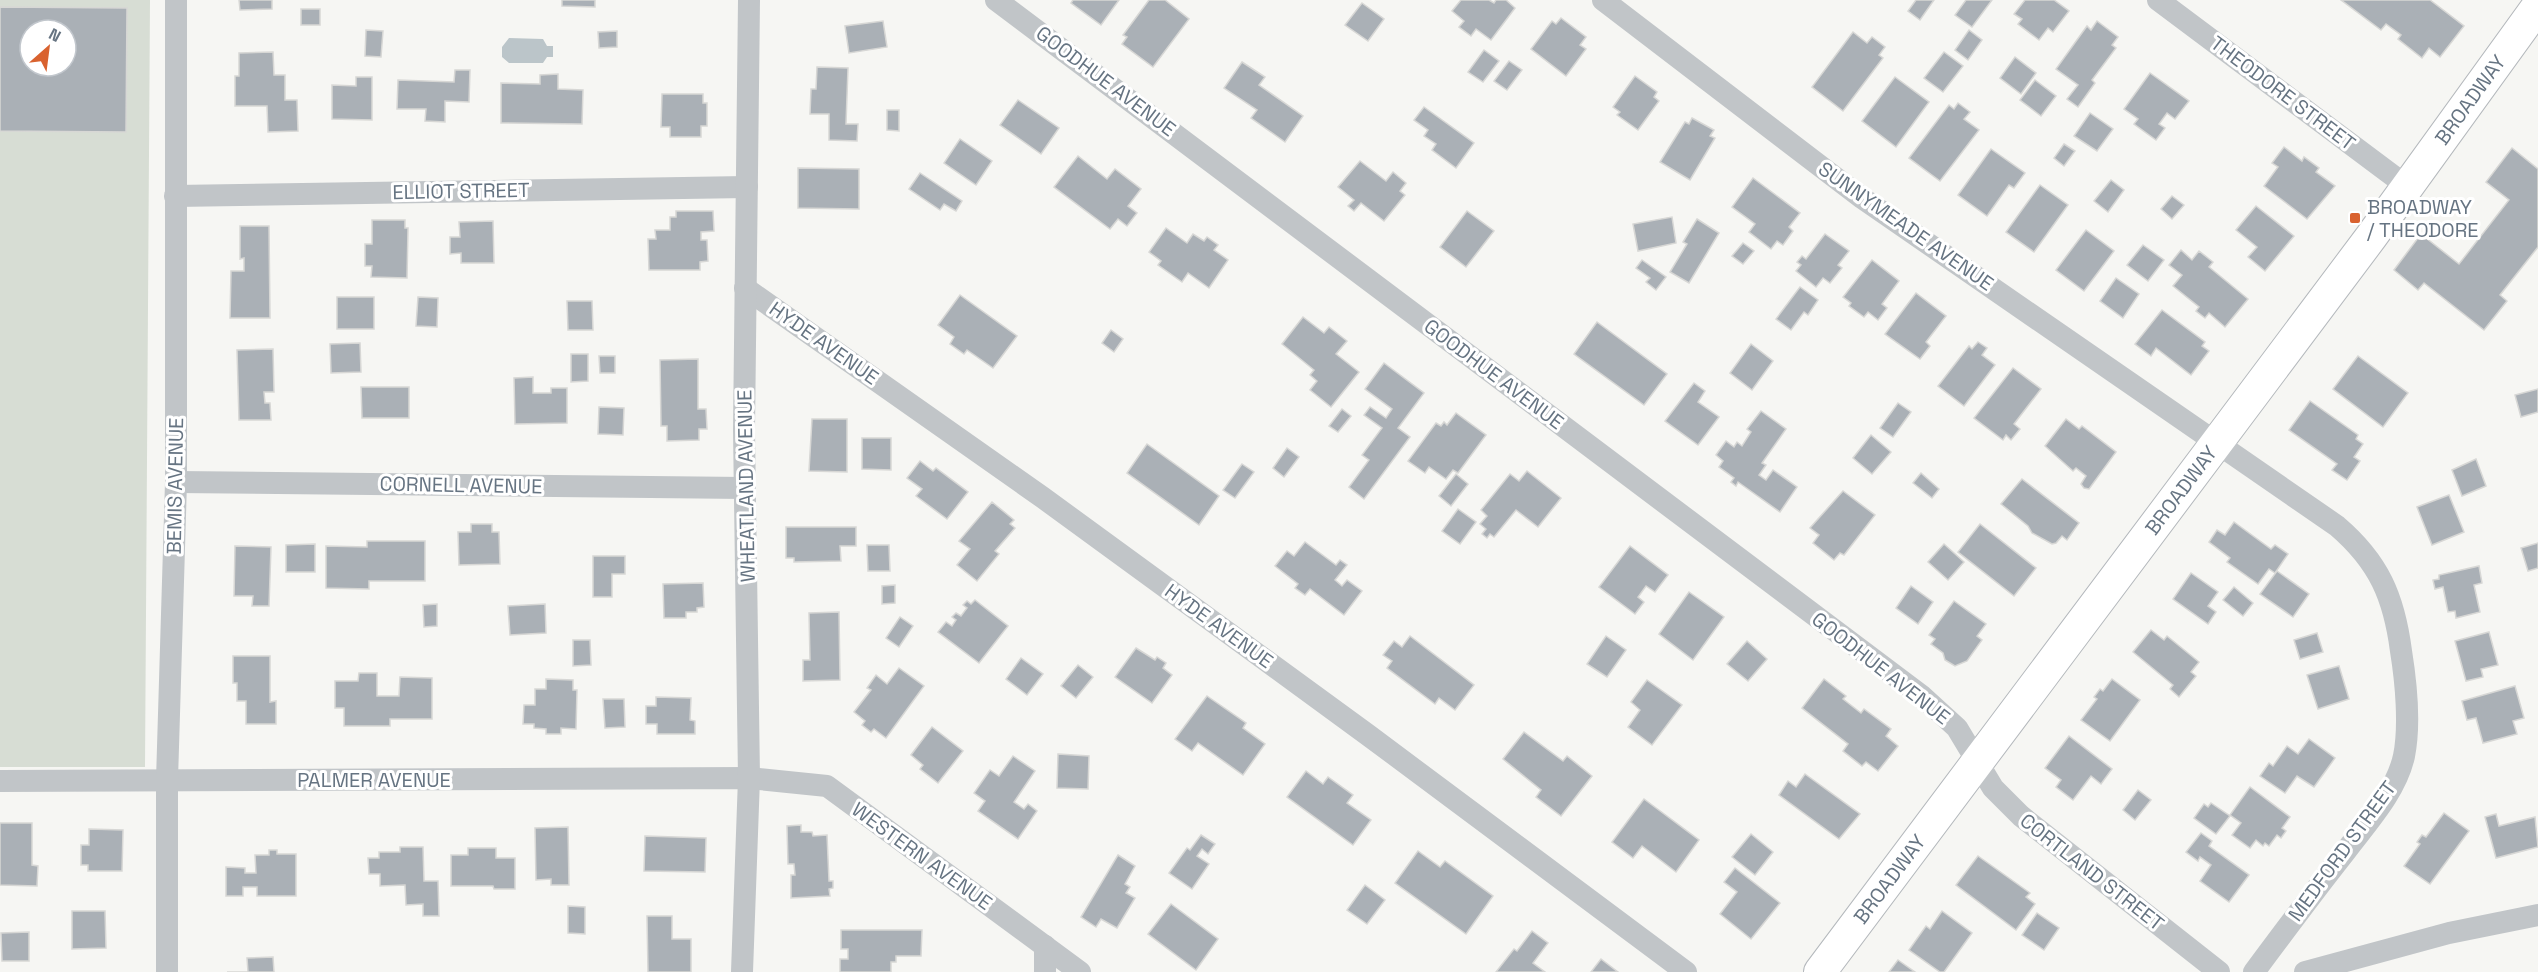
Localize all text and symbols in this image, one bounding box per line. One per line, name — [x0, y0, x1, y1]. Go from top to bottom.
north arrow — [18, 18, 78, 78]
street label: GOODHUE AVENUE — [1031, 20, 1181, 142]
text: N — [45, 23, 64, 47]
street label: THEODORE STREET — [2205, 30, 2361, 156]
street label: BROADWAY — [2429, 50, 2512, 150]
street label: SUNNYMEADE AVENUE — [1813, 156, 1999, 296]
street label: ELLIOT STREET — [392, 177, 530, 205]
place label: BROADWAY / THEODORE — [2367, 194, 2479, 243]
marker: BROADWAY / THEODORE — [2348, 211, 2362, 225]
street label: HYDE AVENUE — [764, 296, 884, 390]
street label: GOODHUE AVENUE — [1419, 313, 1569, 435]
street label: WHEATLAND AVENUE — [731, 389, 761, 583]
street label: BEMIS AVENUE — [161, 417, 189, 555]
street label: BROADWAY — [2139, 440, 2223, 540]
street label: CORNELL AVENUE — [379, 471, 543, 499]
street label: HYDE AVENUE — [1160, 578, 1278, 674]
street label: GOODHUE AVENUE — [1807, 606, 1955, 730]
street label: PALMER AVENUE — [297, 767, 451, 793]
street label: MEDFORD STREET — [2282, 776, 2402, 926]
street label: WESTERN AVENUE — [847, 796, 997, 916]
street label: CORTLAND STREET — [2015, 808, 2169, 937]
street label: BROADWAY — [1848, 829, 1931, 929]

